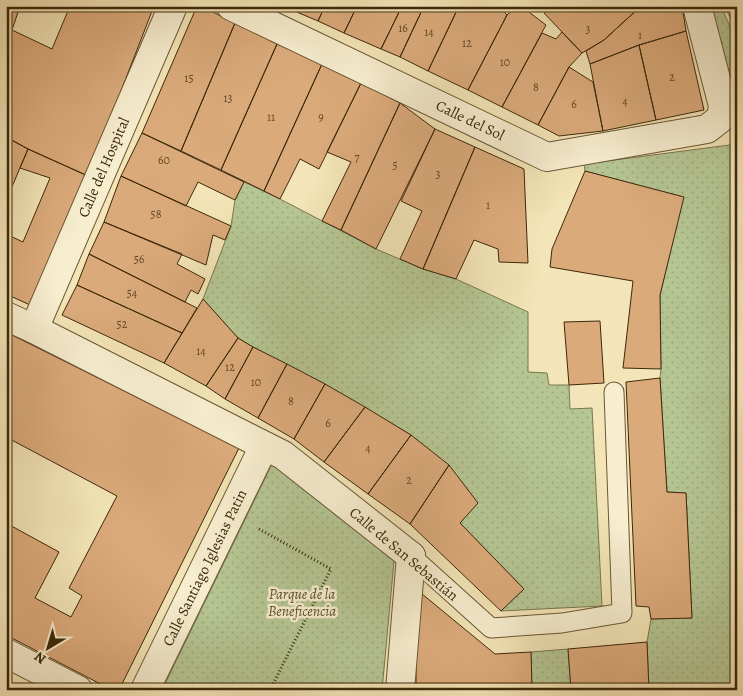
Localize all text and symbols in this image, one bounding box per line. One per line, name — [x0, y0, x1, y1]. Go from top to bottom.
house number: 16 — [398, 20, 408, 36]
house number: 3 — [586, 21, 591, 37]
house number: 14 — [424, 24, 434, 40]
house number: 1 — [638, 27, 642, 43]
house number: 12 — [462, 35, 472, 51]
house number: 10 — [500, 54, 510, 70]
house number: 2 — [669, 69, 675, 85]
house number: 15 — [184, 70, 194, 86]
house number: 8 — [533, 79, 539, 95]
house number: 13 — [223, 90, 233, 106]
house number: 4 — [622, 93, 628, 109]
street label: Calle del Sol — [433, 95, 508, 145]
house number: 6 — [571, 96, 577, 112]
house number: 11 — [267, 109, 275, 125]
house number: 9 — [318, 109, 324, 125]
street label: Calle del Hospital — [73, 114, 134, 221]
house number: 7 — [354, 149, 360, 165]
house number: 60 — [158, 152, 170, 168]
house number: 5 — [392, 157, 398, 173]
house number: 3 — [436, 166, 441, 182]
house number: 1 — [486, 197, 490, 213]
house number: 58 — [151, 206, 162, 222]
house number: 56 — [134, 251, 145, 267]
house number: 54 — [127, 285, 138, 301]
house number: 52 — [117, 316, 128, 332]
house number: 14 — [196, 343, 206, 359]
house number: 12 — [225, 359, 235, 375]
house number: 10 — [251, 374, 261, 390]
house number: 8 — [288, 393, 294, 409]
house number: 6 — [325, 415, 331, 431]
house number: 4 — [365, 440, 371, 456]
house number: 2 — [406, 472, 412, 488]
street label: Calle Santiago Iglesias Patin — [158, 486, 251, 650]
street label: Calle de San Sebastián — [345, 503, 463, 605]
park label: Parque de la Beneficencia — [268, 584, 336, 621]
north arrow — [22, 624, 72, 674]
text: N — [30, 647, 50, 668]

